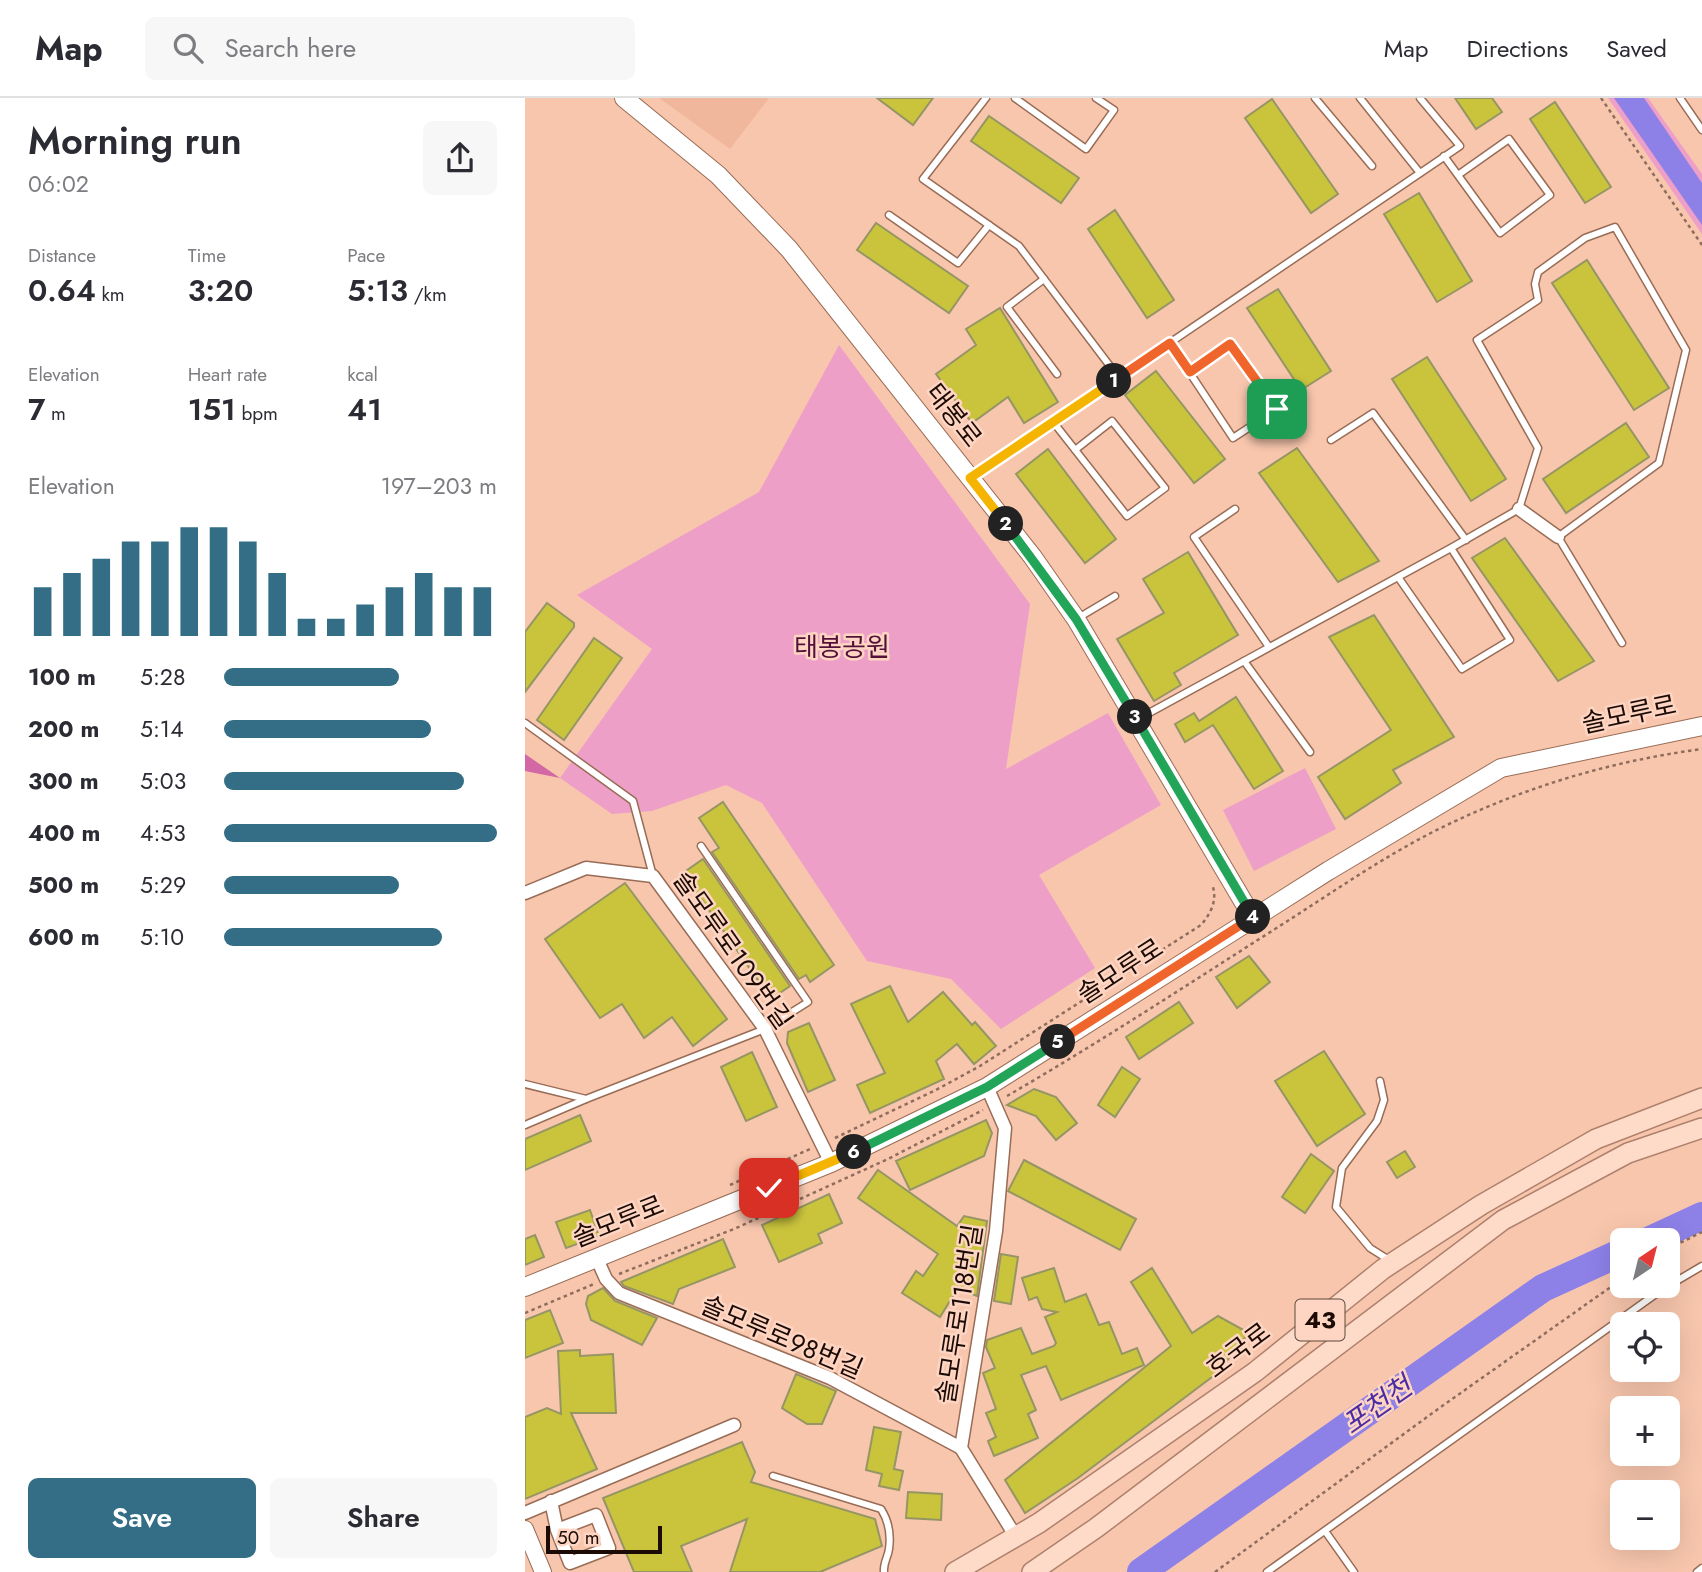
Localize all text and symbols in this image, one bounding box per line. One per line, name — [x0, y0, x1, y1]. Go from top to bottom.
search box — [145, 17, 635, 80]
text: Map — [35, 25, 103, 72]
icon: search — [169, 29, 207, 67]
text: Search here — [225, 29, 356, 67]
text: Map — [1384, 31, 1429, 66]
text: Directions — [1467, 31, 1568, 66]
text: Saved — [1606, 31, 1667, 66]
text: Morning run — [28, 113, 242, 168]
button: share — [423, 121, 497, 195]
text: 06:02 — [28, 167, 89, 201]
text: Distance — [28, 242, 96, 269]
text: Time — [188, 242, 226, 269]
text: Pace — [347, 242, 385, 269]
text: 0.64 — [28, 269, 96, 312]
text: 3:20 — [188, 269, 253, 312]
text: 5:13 — [347, 269, 408, 312]
text: km — [96, 281, 125, 308]
text: /km — [408, 281, 447, 308]
text: Elevation — [28, 361, 100, 388]
text: Heart rate — [188, 361, 267, 388]
text: kcal — [347, 361, 378, 388]
pin: 1 — [1097, 364, 1131, 398]
text: 1 — [1109, 367, 1118, 394]
street label: 태봉로 — [917, 375, 991, 455]
pin — [1247, 379, 1307, 439]
text: 7 — [28, 388, 45, 431]
text: 151 — [188, 388, 236, 431]
text: 41 — [347, 388, 382, 431]
icon: arrive — [1258, 390, 1296, 428]
text: m — [45, 400, 66, 427]
text: bpm — [236, 400, 278, 427]
text: Elevation — [28, 469, 115, 503]
text: 197–203 m — [381, 469, 497, 503]
pin: 2 — [988, 506, 1023, 542]
text: 2 — [999, 510, 1012, 537]
park label: 태봉공원 — [794, 628, 890, 666]
text: 100 m — [28, 660, 96, 694]
text: 5:28 — [140, 660, 186, 694]
street label: 솔모루로 — [1578, 685, 1680, 743]
pin: 3 — [1117, 700, 1153, 734]
text: 3 — [1129, 703, 1140, 730]
text: 200 m — [28, 712, 99, 746]
text: 5:14 — [140, 712, 184, 746]
text: 300 m — [28, 764, 99, 798]
text: 5:03 — [140, 764, 186, 798]
text: 400 m — [28, 816, 100, 850]
text: 4:53 — [140, 816, 186, 850]
street label: 솔모루로109번길 — [664, 863, 802, 1037]
text: 500 m — [28, 868, 99, 902]
text: 5:29 — [140, 868, 186, 902]
pin: 4 — [1235, 900, 1271, 934]
text: 4 — [1246, 903, 1259, 930]
text: 600 m — [28, 920, 100, 954]
text: 5:10 — [140, 920, 184, 954]
street label: 솔모루로 — [1070, 929, 1170, 1013]
pin: 5 — [1041, 1024, 1075, 1060]
text: 5 — [1051, 1028, 1064, 1055]
pin: 6 — [837, 1134, 871, 1170]
text: 6 — [847, 1138, 860, 1165]
pin — [739, 1158, 799, 1218]
icon: check — [750, 1169, 788, 1207]
street label: 솔모루로 — [567, 1185, 669, 1257]
street label: 솔모루로118번길 — [926, 1222, 992, 1406]
north arrow — [1610, 1228, 1680, 1298]
map controls — [1610, 1228, 1680, 1550]
street label: 솔모루로98번길 — [695, 1286, 869, 1388]
road number: 43 — [1295, 1300, 1345, 1340]
button: locate — [1610, 1312, 1680, 1382]
street label: 호국로 — [1198, 1313, 1278, 1387]
water label: 포천천 — [1334, 1365, 1423, 1444]
button: + — [1610, 1396, 1680, 1466]
button: Save — [28, 1478, 256, 1558]
button: Share — [270, 1478, 497, 1558]
button: − — [1610, 1480, 1680, 1550]
scale bar — [546, 1523, 661, 1555]
text: 50 m — [557, 1524, 600, 1551]

